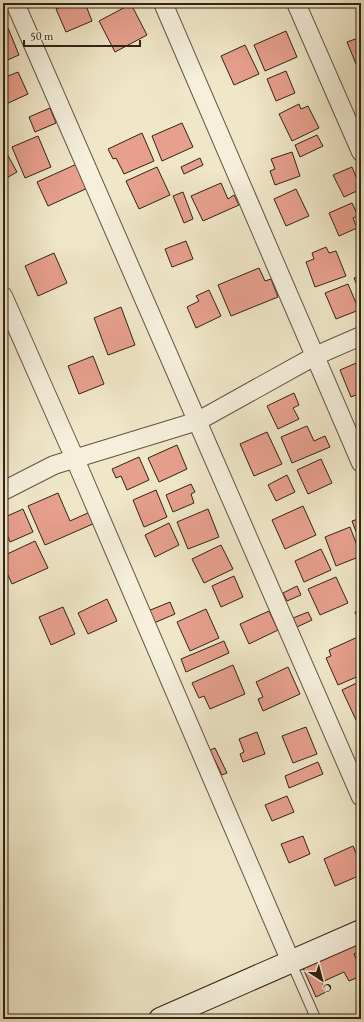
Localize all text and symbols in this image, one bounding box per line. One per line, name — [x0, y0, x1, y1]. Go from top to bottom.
scale bar — [24, 22, 140, 48]
text: 50 m — [30, 28, 54, 44]
north arrow — [302, 960, 342, 1000]
text: С — [320, 980, 335, 996]

